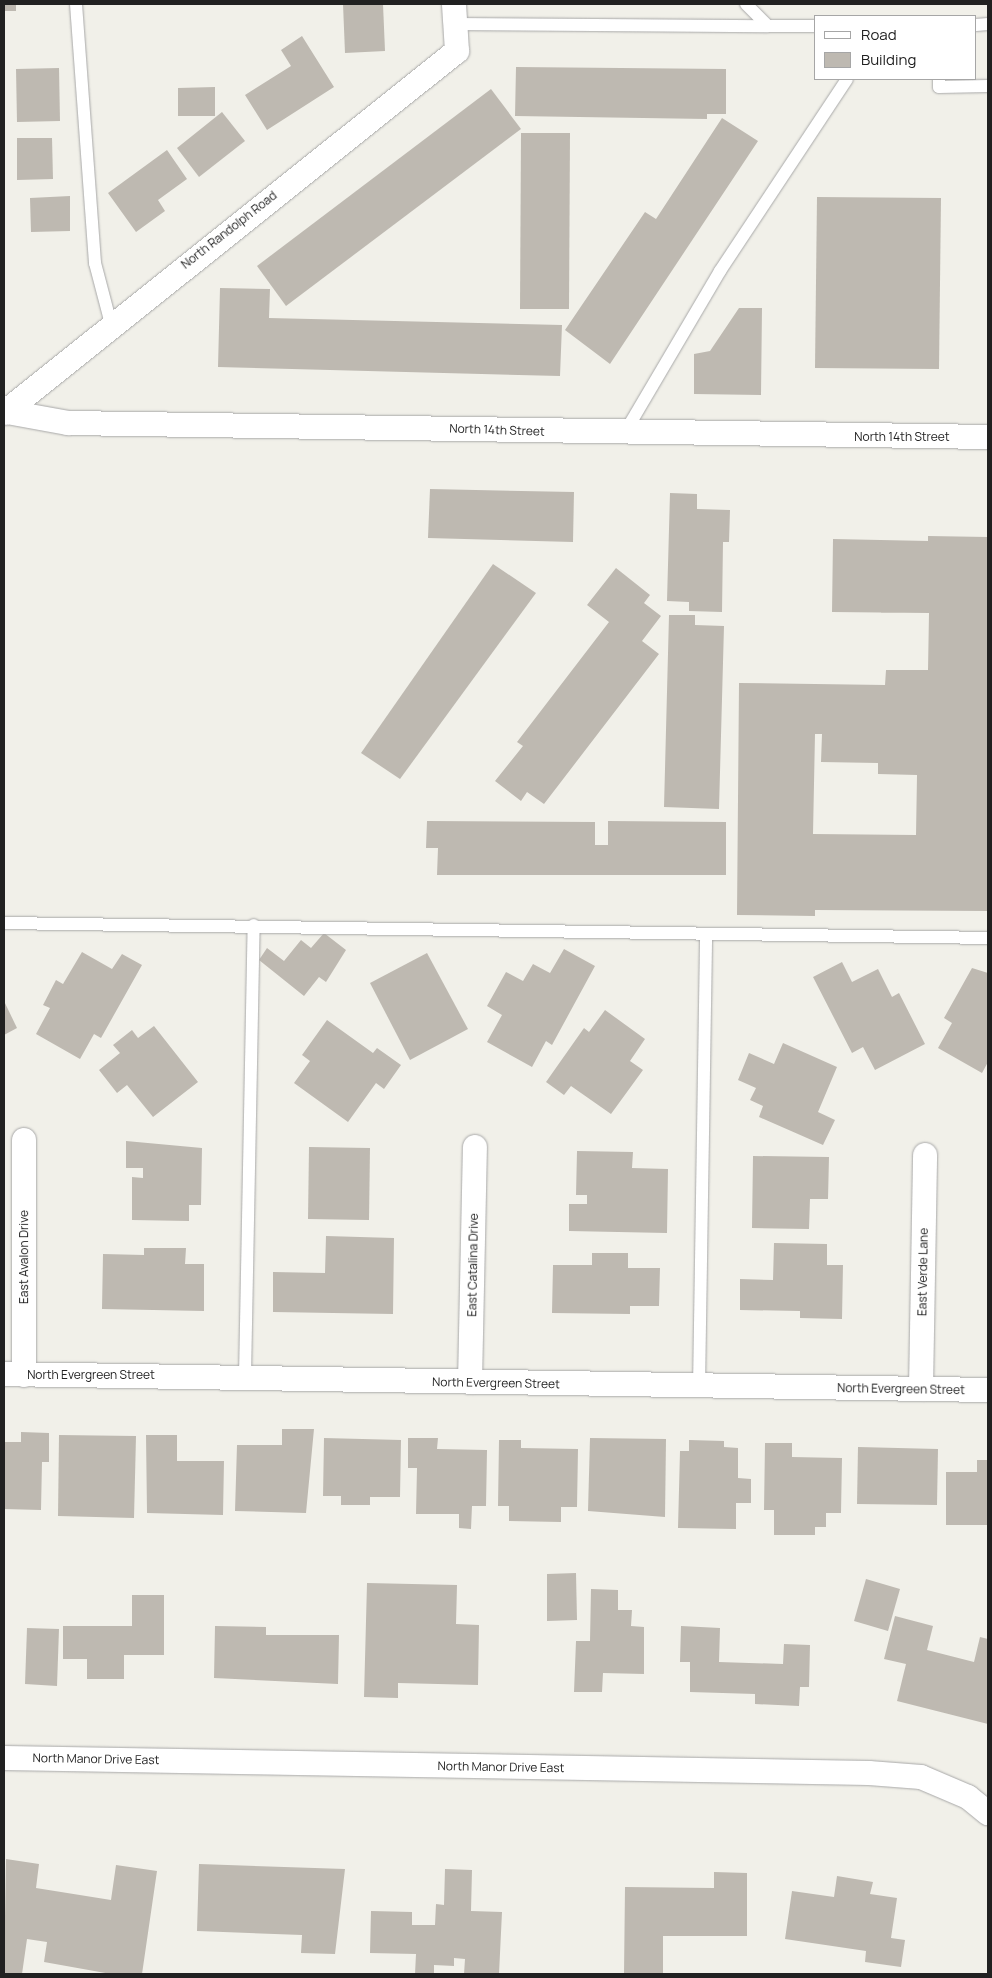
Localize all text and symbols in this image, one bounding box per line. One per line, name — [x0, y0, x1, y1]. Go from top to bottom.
legend — [814, 15, 977, 80]
text: Road — [861, 24, 897, 45]
text: Building — [861, 49, 916, 70]
street label: North Randolph Road — [178, 188, 280, 272]
street label: North 14th Street — [449, 421, 545, 439]
street label: North 14th Street — [854, 430, 950, 444]
street label: East Avalon Drive — [17, 1210, 31, 1304]
street label: East Catalina Drive — [465, 1213, 481, 1317]
street label: East Verde Lane — [915, 1228, 931, 1316]
street label: North Evergreen Street — [27, 1368, 155, 1382]
street label: North Evergreen Street — [432, 1375, 560, 1391]
street label: North Evergreen Street — [837, 1381, 965, 1397]
street label: North Manor Drive East — [33, 1751, 159, 1767]
street label: North Manor Drive East — [438, 1759, 564, 1775]

